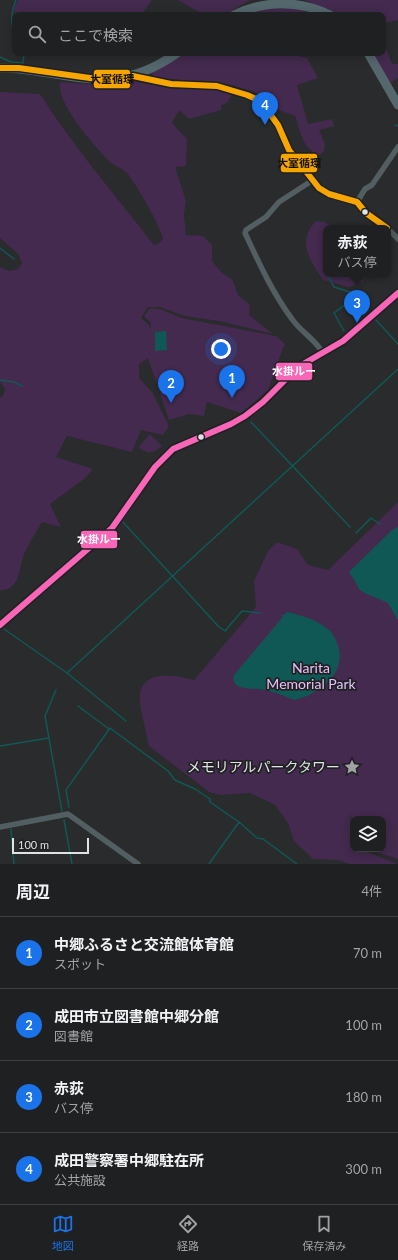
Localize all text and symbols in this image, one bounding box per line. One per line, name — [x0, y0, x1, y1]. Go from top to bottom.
search box — [12, 12, 386, 56]
icon: search — [26, 23, 48, 45]
text: ここで検索 — [58, 26, 133, 44]
line badge: 大室循環 — [93, 69, 131, 89]
text: 大室循環 — [90, 72, 134, 85]
pin: 4 — [252, 92, 278, 125]
line badge: 大室循環 — [280, 153, 318, 173]
text: 大室循環 — [277, 156, 321, 169]
unlabelled marker — [360, 207, 370, 217]
popup — [323, 225, 391, 277]
text: 赤荻 — [337, 233, 368, 251]
text: バス停 — [337, 254, 377, 270]
pin: 3 — [344, 290, 370, 323]
your location — [211, 339, 231, 359]
line badge: 水掛ルー — [275, 362, 313, 381]
text: 水掛ルー — [272, 364, 316, 377]
pin: 1 — [219, 365, 245, 398]
pin: 2 — [158, 370, 184, 403]
unlabelled marker — [196, 432, 206, 442]
line badge: 水掛ルー — [80, 530, 118, 549]
text: 水掛ルー — [77, 532, 121, 545]
park label: Narita Memorial Park — [266, 659, 357, 692]
place label: メモリアルパークタワー — [187, 758, 340, 775]
place icon: メモリアルパークタワー — [343, 758, 361, 776]
map controls — [350, 816, 386, 852]
button: layers — [350, 816, 386, 852]
scale bar — [12, 836, 89, 855]
text: 100 m — [18, 838, 49, 851]
text: 周辺 — [16, 881, 50, 902]
text: 4件 — [361, 883, 382, 899]
text: 中郷ふるさと交流館体育館 — [54, 935, 234, 953]
text: 1 — [25, 945, 33, 961]
text: 70 m — [353, 945, 382, 961]
text: スポット — [54, 956, 106, 972]
text: 成田市立図書館中郷分館 — [54, 1007, 219, 1025]
text: 2 — [25, 1017, 33, 1033]
text: 100 m — [345, 1017, 382, 1033]
text: 図書館 — [54, 1028, 93, 1044]
text: 赤荻 — [54, 1079, 84, 1097]
text: 3 — [25, 1089, 33, 1105]
text: 180 m — [345, 1089, 382, 1105]
text: バス停 — [54, 1100, 93, 1116]
text: 成田警察署中郷駐在所 — [54, 1151, 204, 1169]
text: 4 — [25, 1161, 33, 1177]
text: 300 m — [345, 1161, 382, 1177]
text: 公共施設 — [54, 1172, 106, 1188]
tab: 地図 — [52, 1213, 74, 1253]
tab: 経路 — [177, 1213, 199, 1253]
tab: 保存済み — [302, 1213, 346, 1253]

